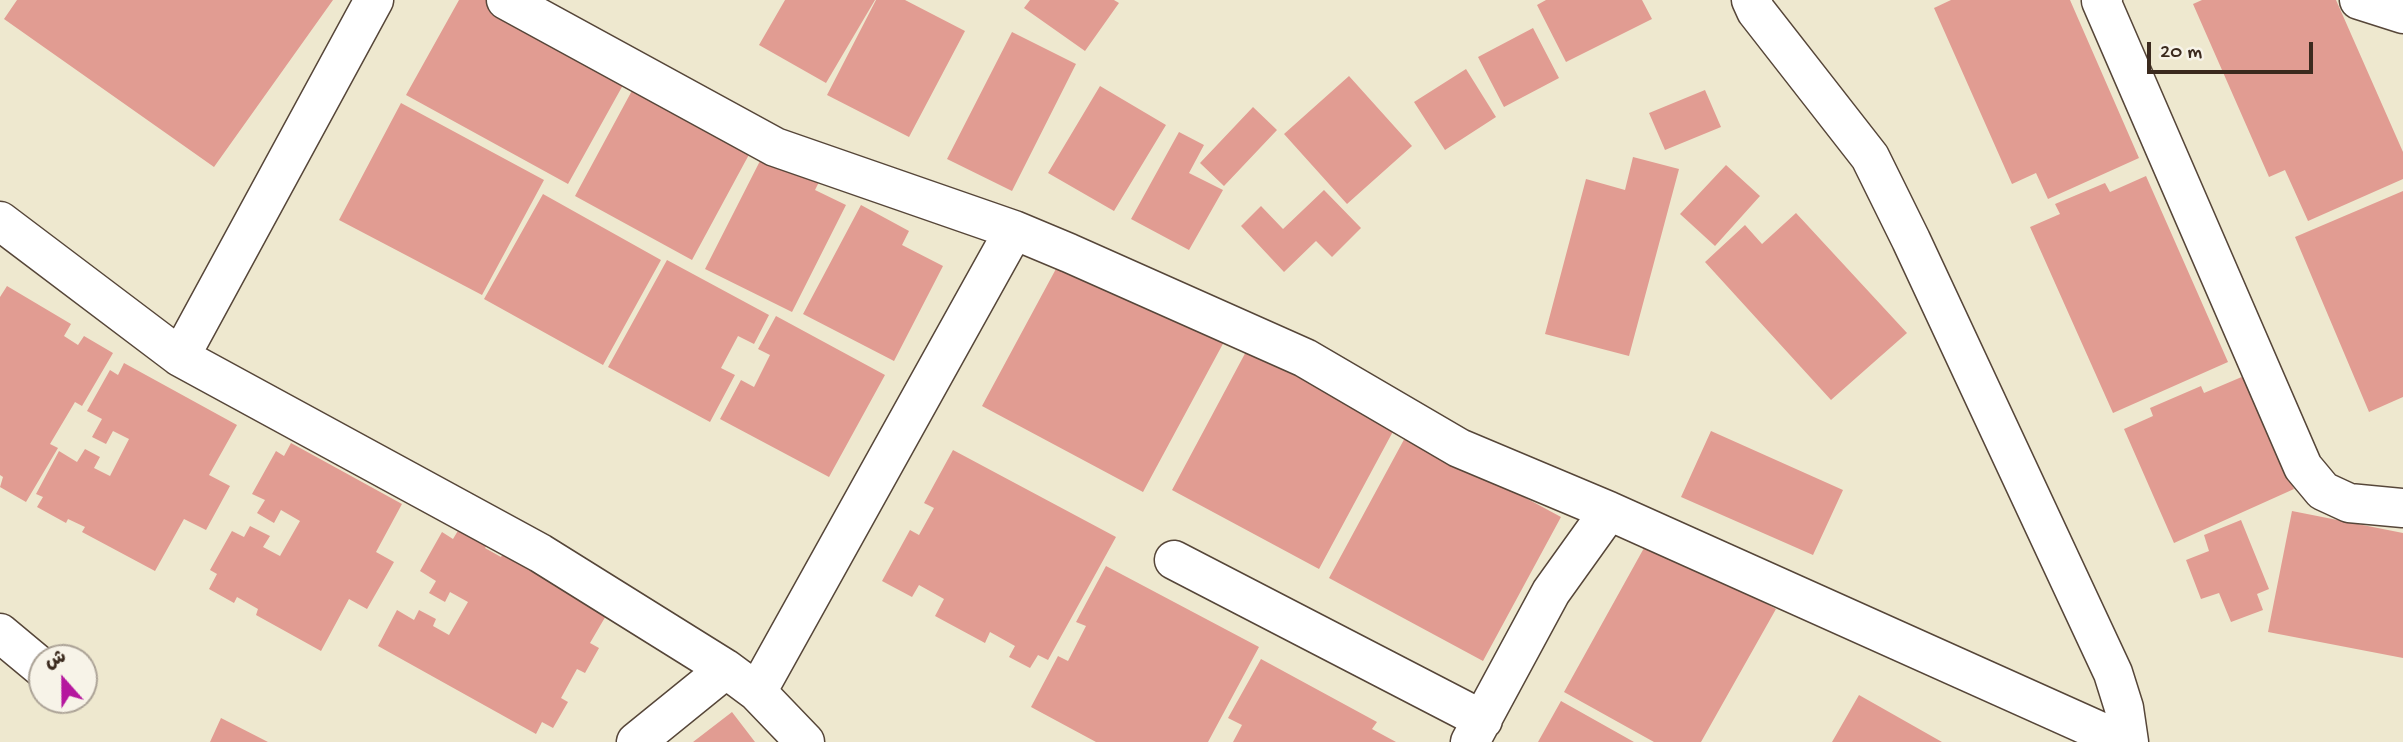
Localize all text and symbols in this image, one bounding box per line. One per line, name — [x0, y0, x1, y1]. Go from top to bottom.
scale bar — [2151, 28, 2317, 72]
text: 20 m — [2160, 41, 2202, 66]
north arrow — [28, 644, 98, 714]
text: ش — [42, 646, 70, 675]

